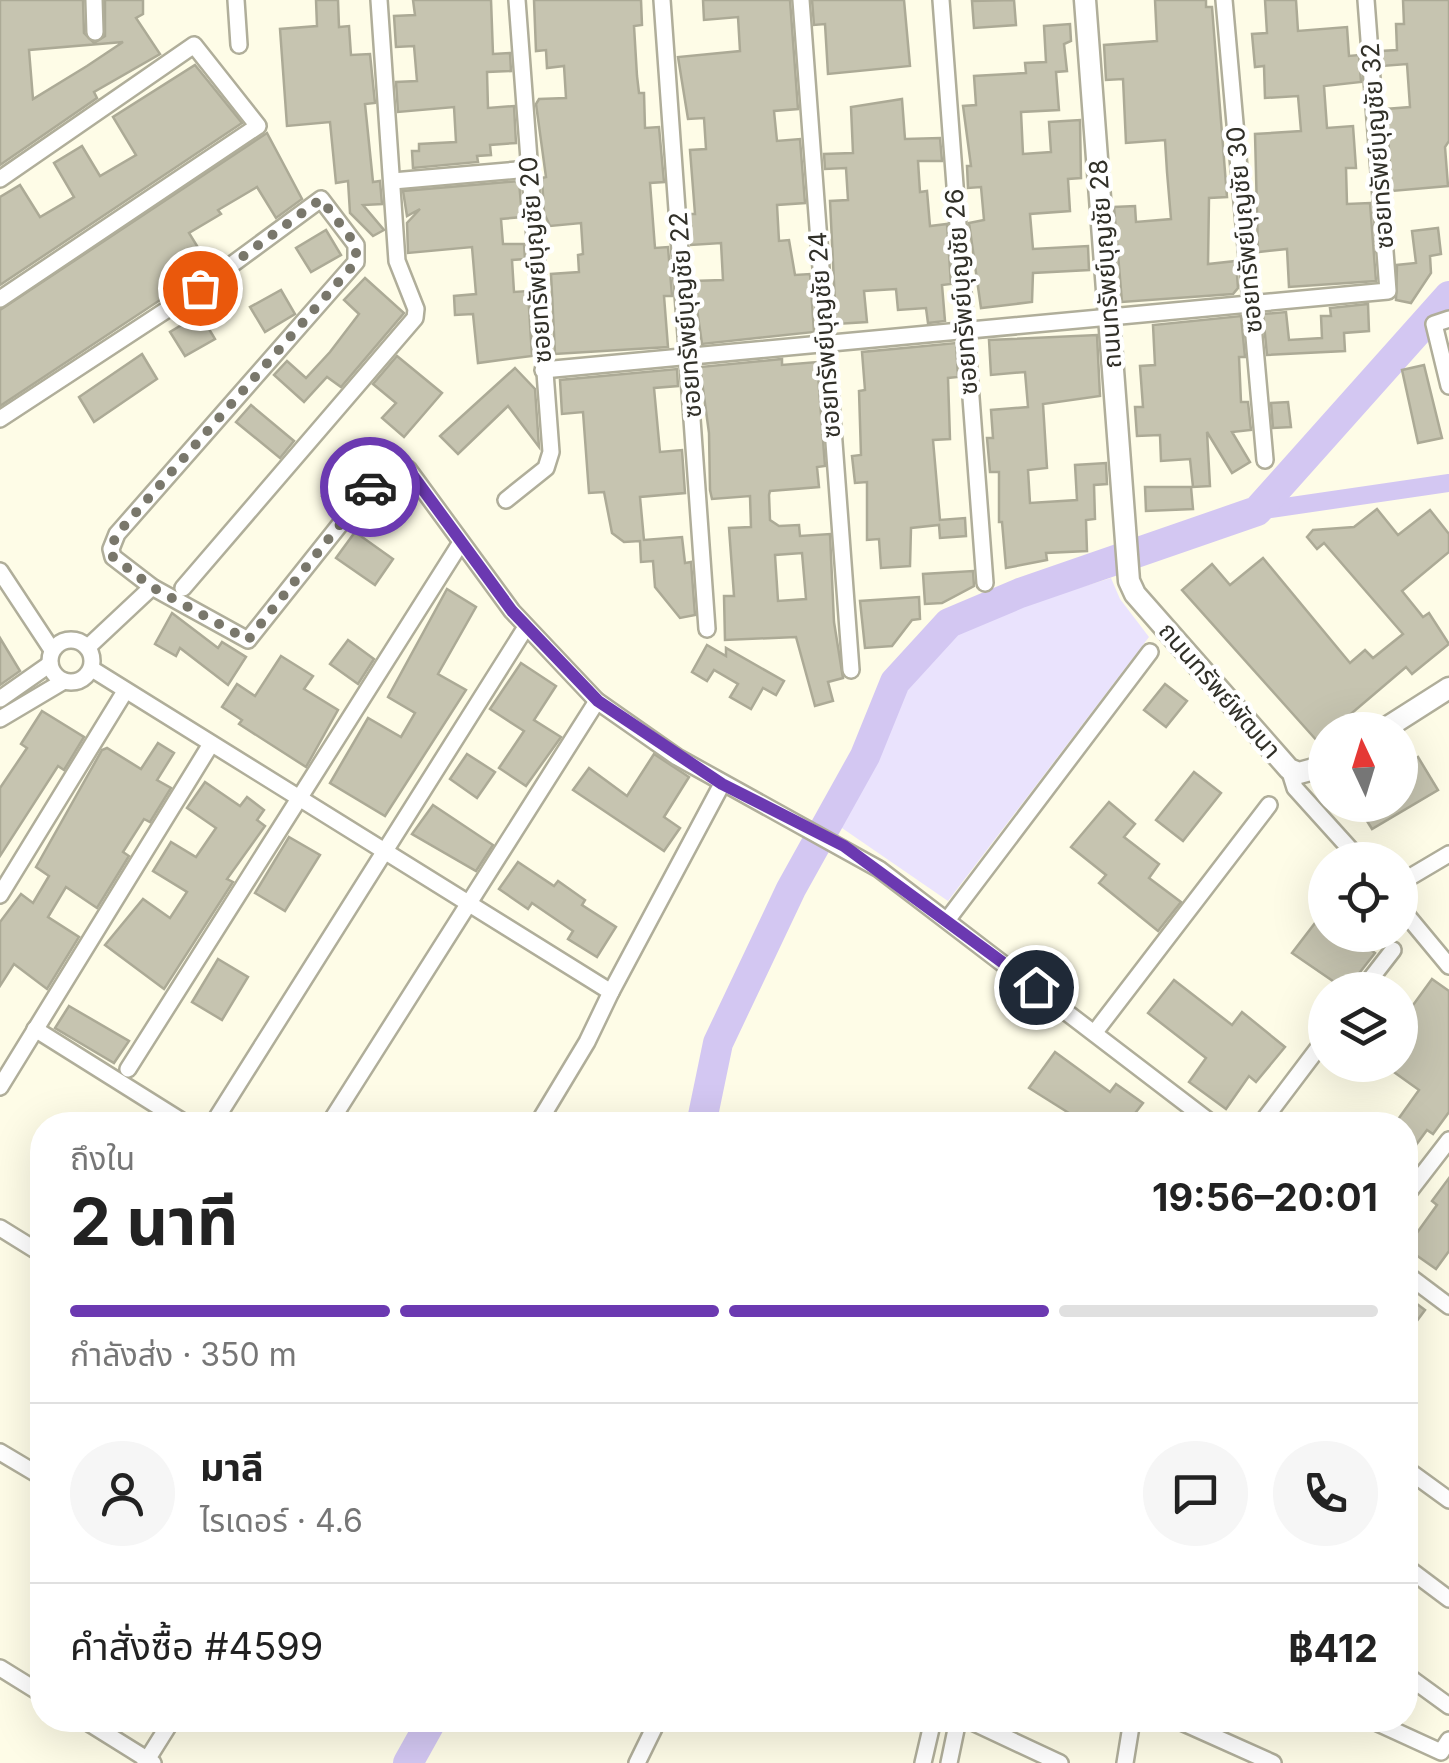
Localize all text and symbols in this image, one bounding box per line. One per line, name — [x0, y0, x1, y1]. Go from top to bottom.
street label: ซอยทรัพย์บุญชัย 32 — [1355, 42, 1400, 250]
street label: ซอยทรัพย์บุญชัย 30 — [1220, 125, 1269, 335]
street label: ซอยทรัพย์บุญชัย 20 — [513, 156, 558, 364]
street label: ถนนทรัพย์บุญชัย 28 — [1083, 158, 1128, 370]
street label: ซอยทรัพย์บุญชัย 26 — [939, 188, 984, 396]
street label: ซอยทรัพย์บุญชัย 22 — [663, 211, 708, 419]
street label: ซอยทรัพย์บุญชัย 24 — [802, 231, 847, 439]
pin — [158, 246, 243, 331]
icon: bag — [173, 261, 228, 316]
courier — [320, 437, 420, 537]
icon: car — [343, 460, 398, 515]
street label: ถนนทรัพย์พัฒนา — [1153, 616, 1287, 764]
north arrow — [1308, 712, 1418, 822]
map controls — [1308, 712, 1418, 1082]
button: locate — [1308, 842, 1418, 952]
pin — [994, 945, 1079, 1030]
icon: home — [1009, 960, 1064, 1015]
button: layers — [1308, 972, 1418, 1082]
text: ถึงใน — [70, 1139, 135, 1178]
text: 19:56–20:01 — [1152, 1174, 1378, 1220]
text: 2 นาที — [70, 1182, 238, 1261]
text: กำลังส่ง · 350 m — [70, 1335, 297, 1374]
button: person — [70, 1441, 175, 1546]
button: chat — [1143, 1441, 1248, 1546]
button: phone — [1273, 1441, 1378, 1546]
text: มาลี — [200, 1444, 264, 1490]
text: ไรเดอร์ · 4.6 — [200, 1501, 363, 1540]
text: คำสั่งซื้อ #4599 — [70, 1623, 323, 1669]
text: ฿412 — [1288, 1625, 1378, 1671]

